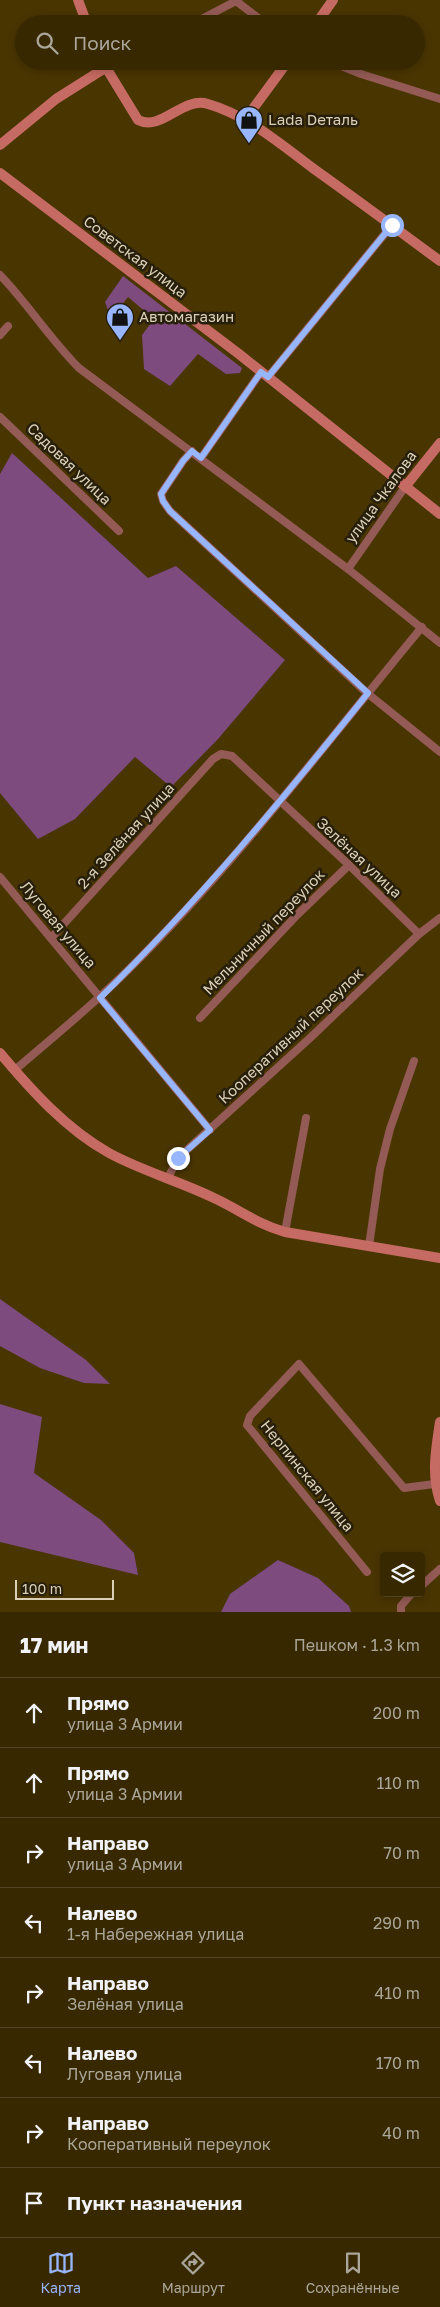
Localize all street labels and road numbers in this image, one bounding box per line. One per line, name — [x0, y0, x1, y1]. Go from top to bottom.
street label: Советская улица — [80, 211, 191, 301]
street label: Садовая улица — [24, 419, 115, 508]
street label: улица Чкалова — [341, 447, 420, 546]
street label: 2-я Зелёная улица — [73, 779, 178, 892]
street label: Зелёная улица — [313, 813, 406, 901]
street label: Мельничный переулок — [199, 865, 328, 998]
street label: Луговая улица — [17, 877, 100, 972]
street label: Кооперативный переулок — [214, 963, 367, 1107]
street label: Нерпинская улица — [257, 1416, 358, 1535]

